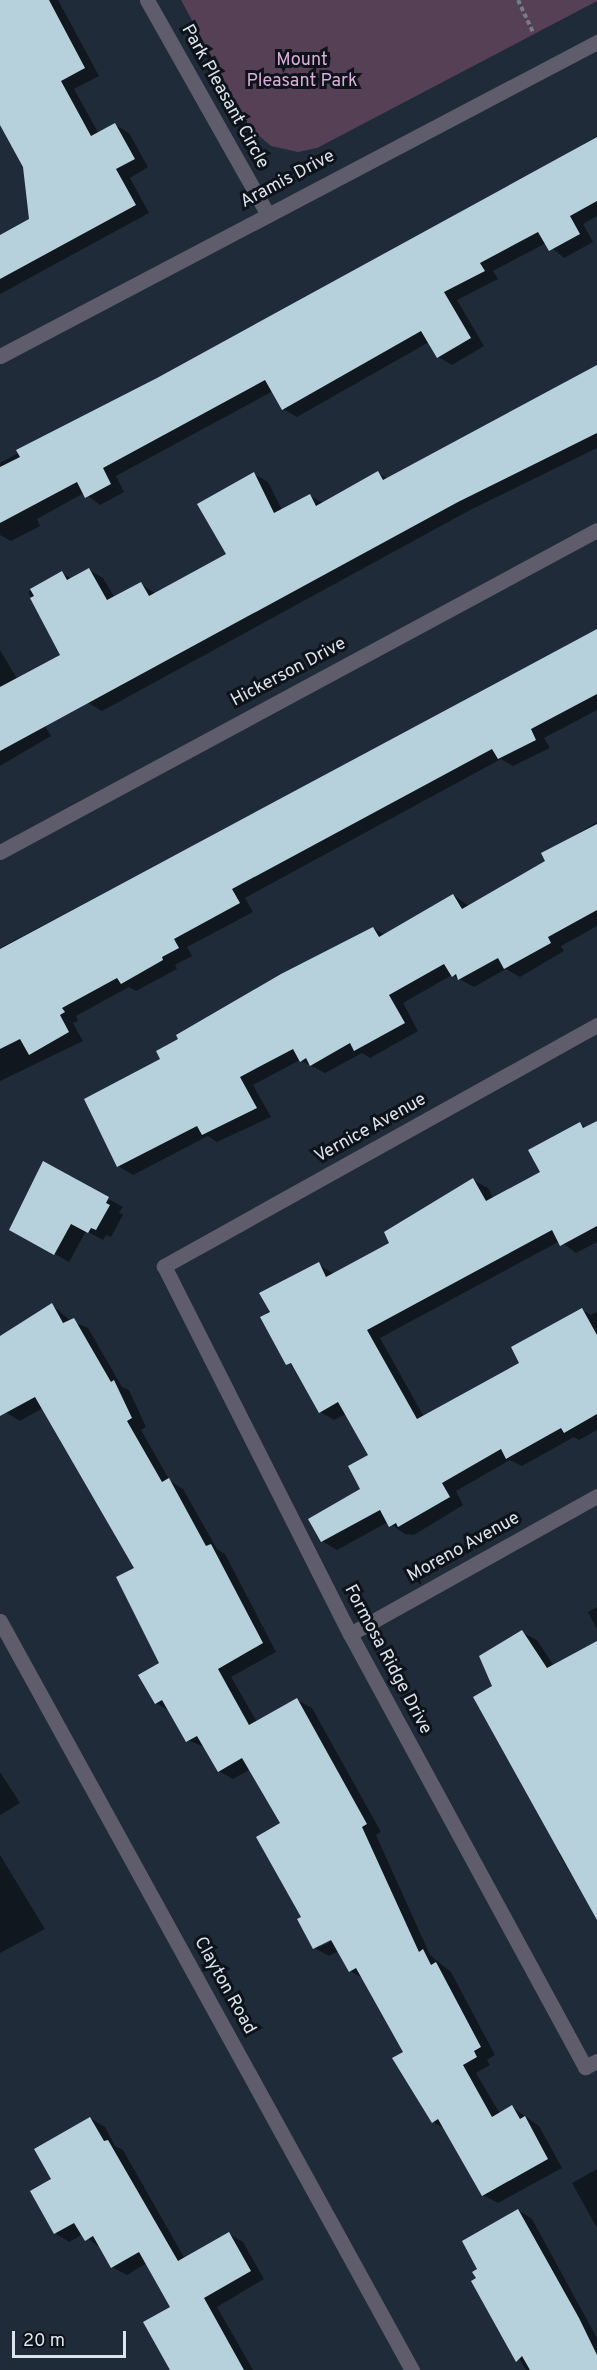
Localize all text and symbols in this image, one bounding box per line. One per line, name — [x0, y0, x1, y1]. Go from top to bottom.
street label: Park Pleasant Circle — [175, 21, 273, 173]
park label: Mount Pleasant Park — [246, 51, 358, 94]
street label: Aramis Drive — [237, 146, 339, 214]
street label: Hickerson Drive — [228, 634, 350, 712]
street label: Vernice Avenue — [311, 1089, 431, 1169]
street label: Moreno Avenue — [404, 1508, 524, 1588]
street label: Formosa Ridge Drive — [338, 1582, 436, 1738]
street label: Clayton Road — [188, 1933, 260, 2039]
scale bar — [15, 2319, 129, 2357]
text: 20 m — [23, 2330, 65, 2353]

